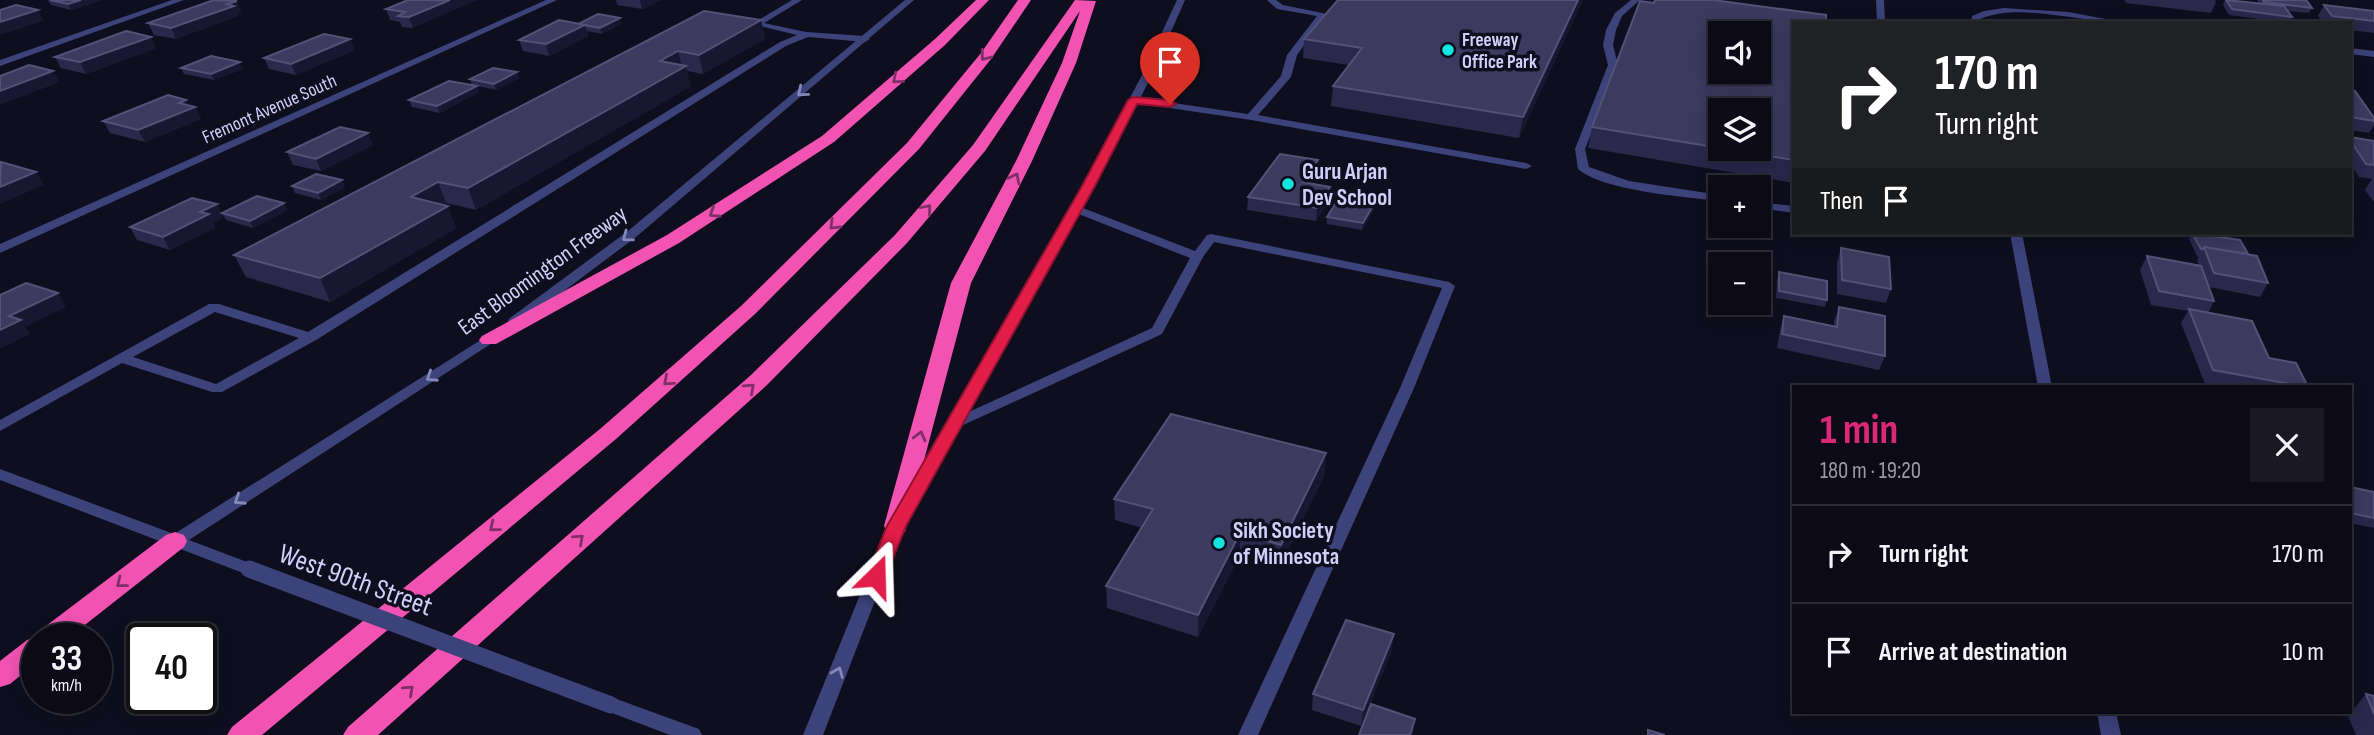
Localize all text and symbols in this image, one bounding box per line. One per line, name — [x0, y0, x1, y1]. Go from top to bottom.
map controls — [1708, 21, 1771, 315]
button: sound — [1708, 21, 1771, 84]
place label: Freeway Office Park — [1462, 29, 1537, 74]
pin — [1140, 32, 1200, 104]
marker: Freeway Office Park — [1440, 42, 1456, 58]
icon: arrive — [1151, 43, 1189, 81]
text: 170 m — [1935, 45, 2039, 104]
one-way arrow — [981, 48, 994, 60]
icon: right — [1820, 49, 1911, 140]
street label: Fremont Avenue South — [199, 69, 340, 149]
one-way arrow — [892, 71, 905, 83]
one-way arrow — [797, 83, 810, 96]
button: layers — [1708, 98, 1771, 161]
text: Turn right — [1935, 105, 2039, 144]
place label: Guru Arjan Dev School — [1302, 158, 1392, 212]
one-way arrow — [1006, 173, 1020, 185]
button: + — [1708, 175, 1771, 238]
marker: Guru Arjan Dev School — [1280, 176, 1296, 192]
icon: arrive — [1877, 182, 1915, 220]
text: Then — [1820, 186, 1863, 217]
street label: East Bloomington Freeway — [453, 200, 633, 341]
one-way arrow — [708, 204, 721, 217]
one-way arrow — [919, 204, 931, 217]
one-way arrow — [830, 217, 842, 229]
one-way arrow — [623, 229, 635, 242]
button: − — [1708, 252, 1771, 315]
one-way arrow — [426, 369, 439, 381]
one-way arrow — [663, 372, 676, 385]
one-way arrow — [742, 384, 755, 396]
text: 1 min — [1820, 405, 1898, 456]
button: close — [2250, 408, 2324, 482]
one-way arrow — [912, 430, 926, 442]
text: 180 m · 19:20 — [1820, 457, 1921, 485]
one-way arrow — [234, 491, 247, 504]
place label: Sikh Society of Minnesota — [1233, 517, 1339, 571]
one-way arrow — [490, 519, 503, 531]
one-way arrow — [571, 535, 584, 547]
marker: Sikh Society of Minnesota — [1211, 535, 1227, 551]
icon: right — [1820, 535, 1858, 573]
street label: West 90th Street — [274, 537, 437, 623]
position arrow — [839, 539, 913, 613]
text: Turn right — [1879, 539, 1968, 570]
text: 170 m — [2272, 539, 2324, 570]
one-way arrow — [116, 574, 129, 587]
speed limit sign: 40 — [126, 623, 217, 714]
icon: arrive — [1820, 633, 1858, 671]
text: Arrive at destination — [1879, 637, 2067, 668]
text: 10 m — [2282, 637, 2324, 668]
text: 33 — [51, 638, 82, 681]
one-way arrow — [830, 666, 844, 678]
text: km/h — [51, 675, 82, 696]
one-way arrow — [401, 686, 414, 698]

